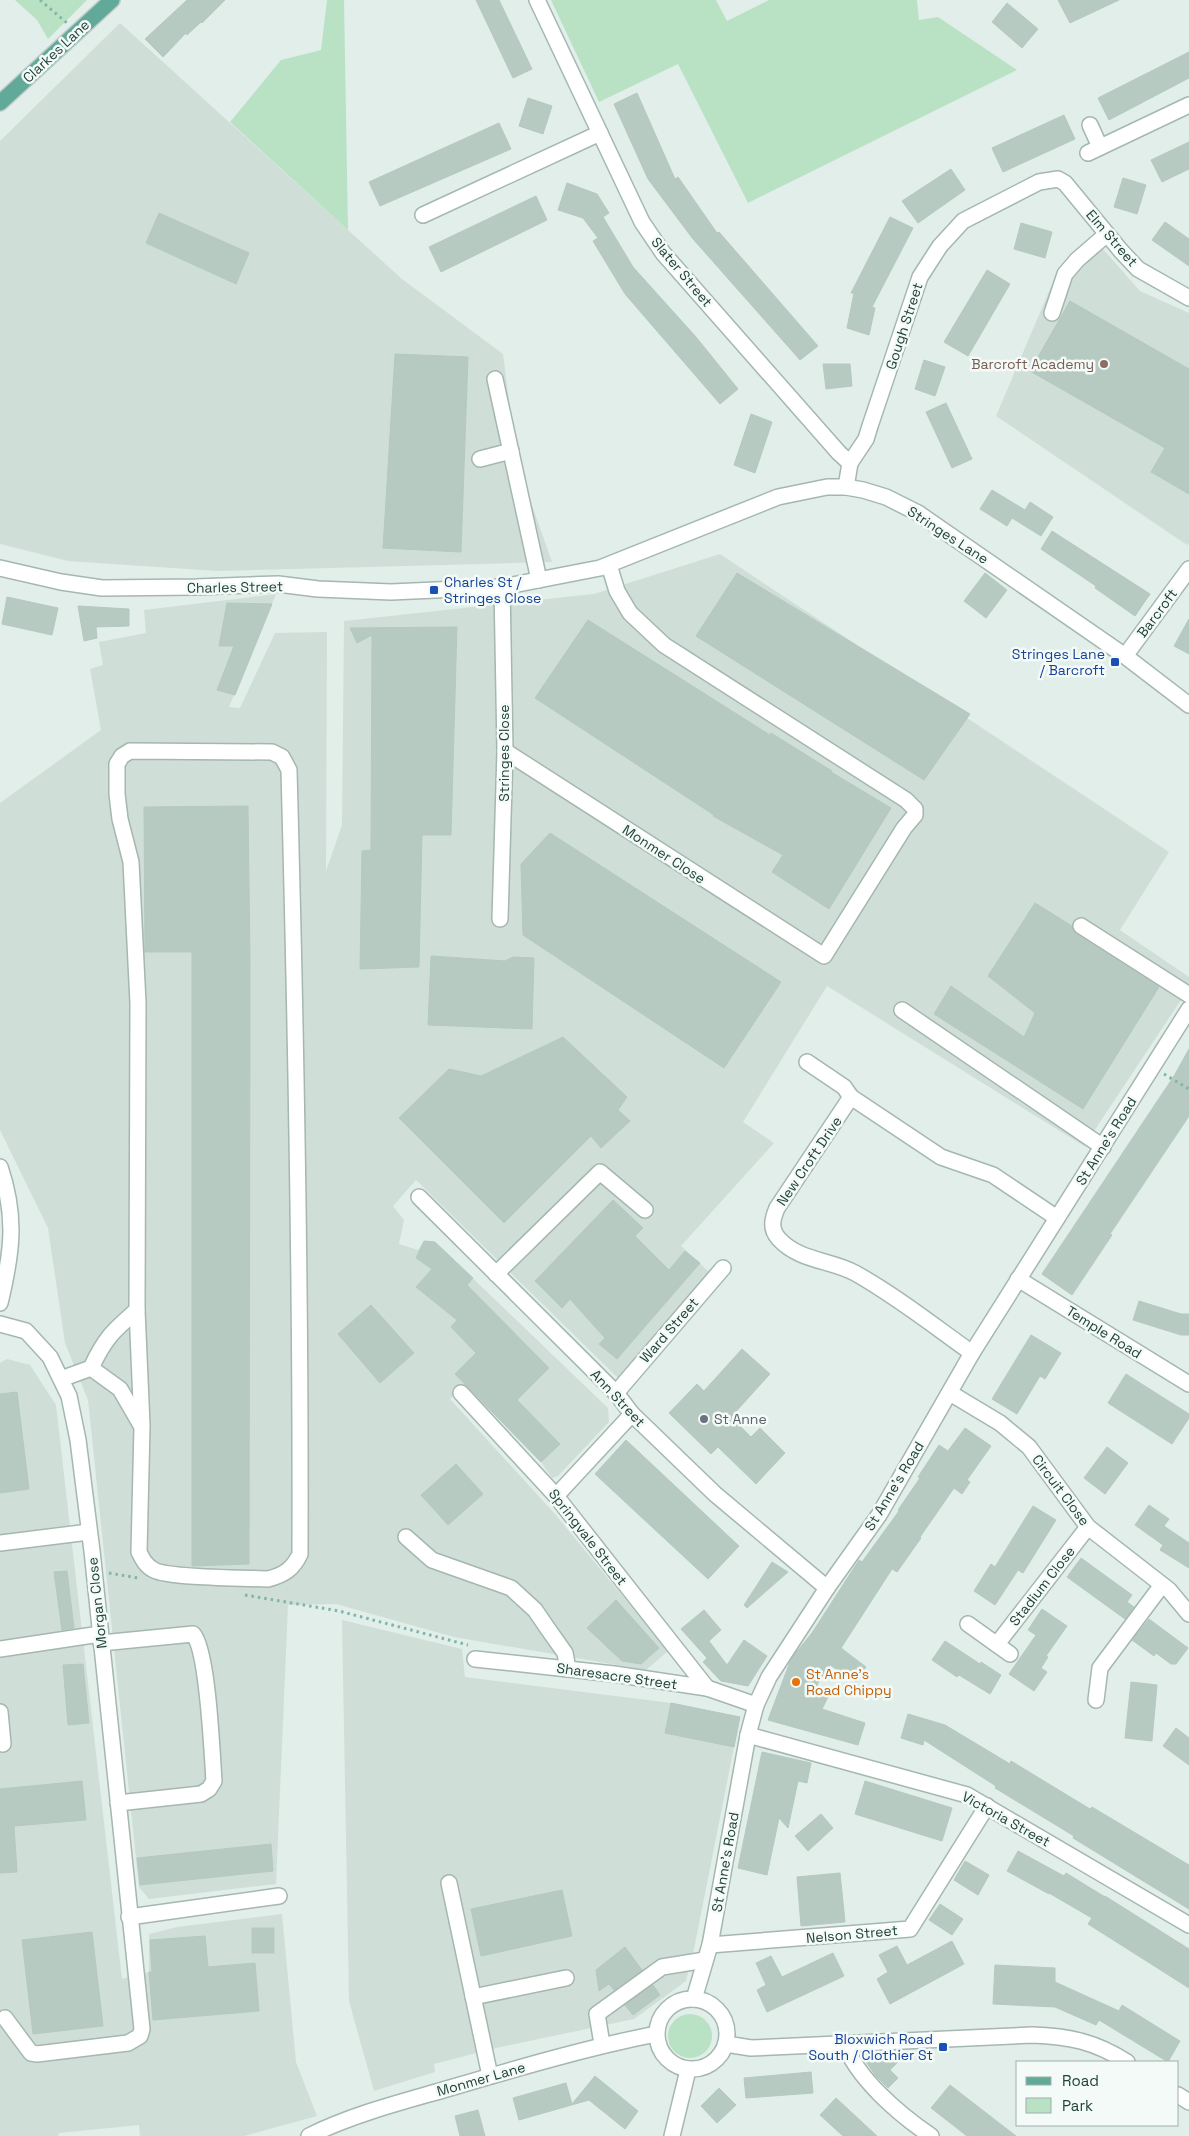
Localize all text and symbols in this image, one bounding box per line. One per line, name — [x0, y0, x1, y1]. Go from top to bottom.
street label: Clarkes Lane — [19, 16, 93, 86]
street label: Elm Street — [1082, 206, 1142, 270]
street label: Slater Street — [648, 233, 716, 311]
street label: Gough Street — [881, 280, 927, 372]
place label: Barcroft Academy — [971, 355, 1094, 373]
marker: Barcroft Academy — [1098, 358, 1110, 370]
street label: Stringes Lane — [904, 502, 992, 568]
place label: Charles St / Stringes Close — [444, 573, 541, 607]
street label: Charles Street — [187, 577, 283, 597]
marker: Charles St / Stringes Close — [428, 584, 440, 596]
street label: Barcroft — [1133, 585, 1181, 641]
place label: Stringes Lane / Barcroft — [1012, 645, 1105, 679]
marker: Stringes Lane / Barcroft — [1109, 656, 1121, 668]
street label: Stringes Close — [495, 704, 513, 802]
street label: Monmer Close — [619, 821, 709, 887]
street label: St Anne's Road — [1072, 1093, 1140, 1189]
street label: New Croft Drive — [772, 1113, 846, 1209]
street label: Ward Street — [636, 1294, 702, 1366]
street label: Temple Road — [1063, 1302, 1145, 1362]
street label: Ann Street — [587, 1365, 649, 1431]
place label: St Anne — [714, 1410, 767, 1428]
marker: St Anne — [698, 1413, 710, 1425]
street label: St Anne's Road — [860, 1438, 928, 1534]
street label: Circuit Close — [1028, 1451, 1094, 1529]
street label: Springvale Street — [545, 1485, 631, 1589]
street label: Stadium Close — [1005, 1543, 1079, 1629]
street label: Morgan Close — [83, 1556, 111, 1650]
street label: Sharesacre Street — [555, 1659, 679, 1693]
place label: St Anne's Road Chippy — [806, 1665, 892, 1699]
marker: St Anne's Road Chippy — [790, 1676, 802, 1688]
street label: Victoria Street — [959, 1787, 1053, 1851]
street label: St Anne's Road — [707, 1811, 743, 1913]
street label: Nelson Street — [805, 1921, 899, 1947]
place label: Bloxwich Road South / Clothier St — [808, 2030, 933, 2064]
marker: Bloxwich Road South / Clothier St — [937, 2041, 949, 2053]
street label: Monmer Lane — [435, 2058, 527, 2100]
legend — [1016, 2061, 1179, 2126]
text: Road — [1062, 2071, 1099, 2090]
text: Park — [1062, 2096, 1093, 2115]

